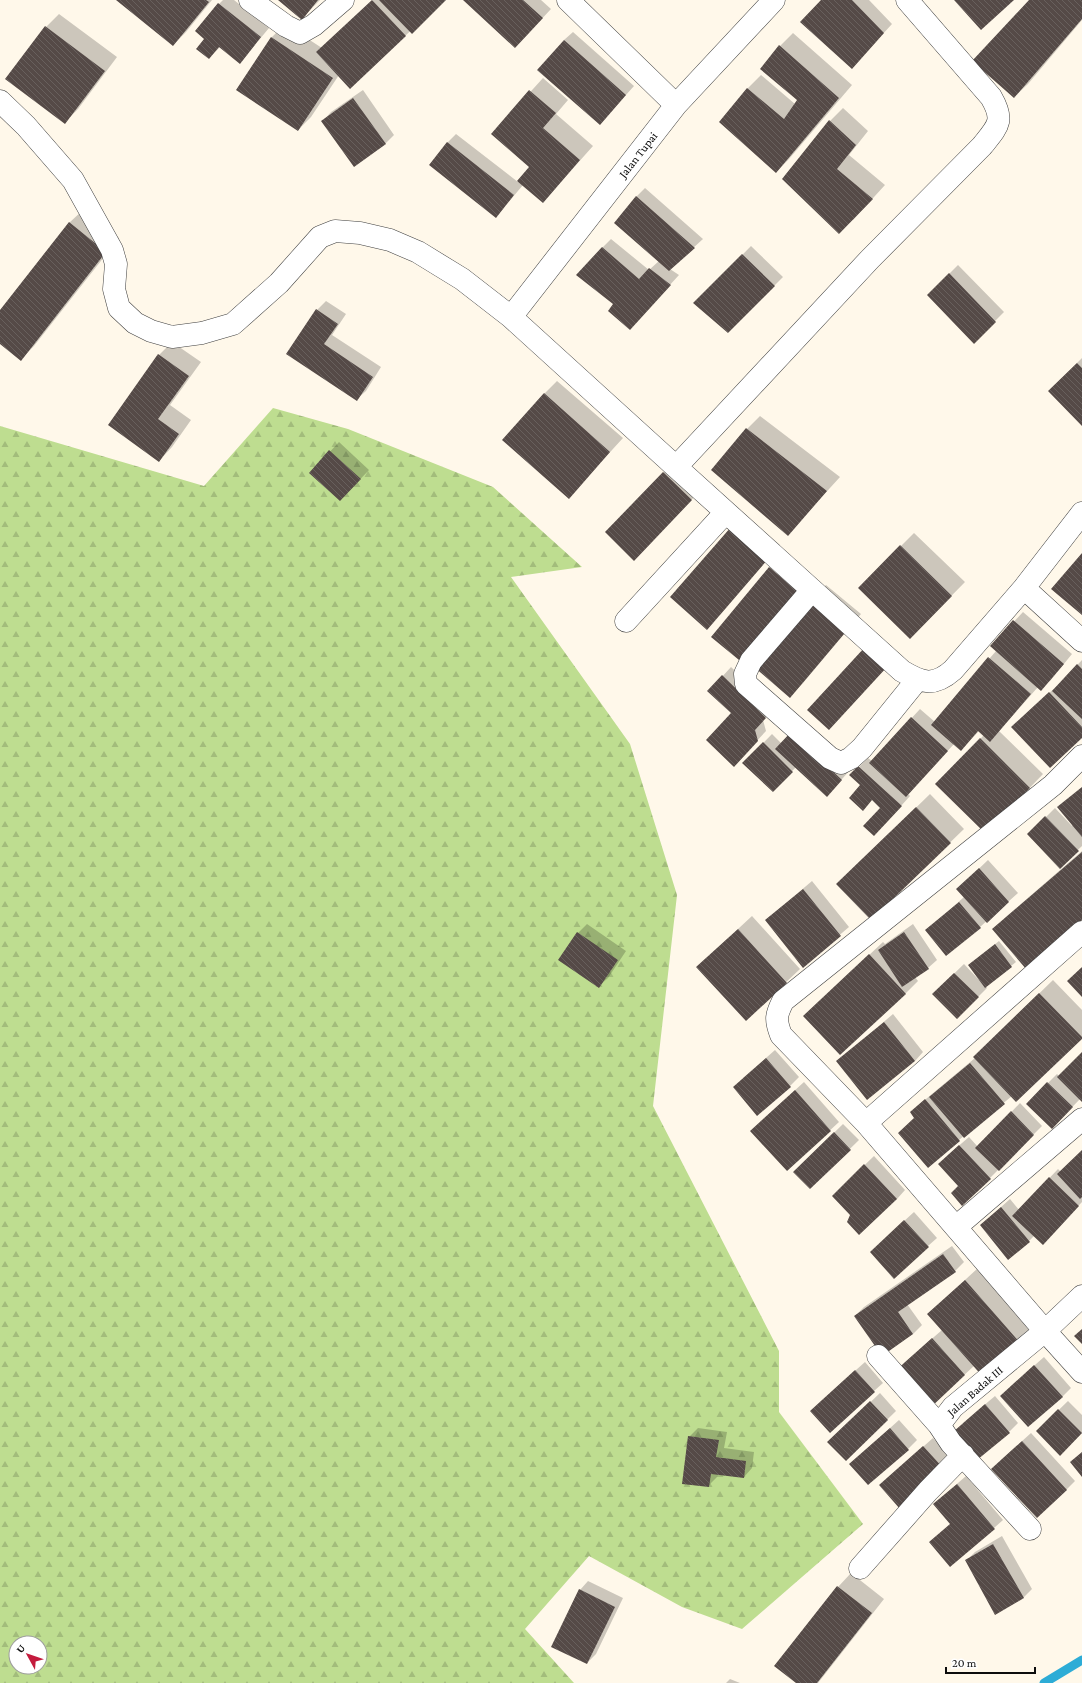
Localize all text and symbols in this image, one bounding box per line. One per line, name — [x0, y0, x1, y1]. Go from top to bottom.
street label: Jalan Tupai — [615, 129, 660, 182]
street label: Jalan Badak III — [943, 1363, 1006, 1420]
north arrow — [8, 1635, 48, 1675]
text: U — [13, 1641, 28, 1655]
scale bar — [946, 1649, 1035, 1675]
text: 20 m — [952, 1656, 977, 1670]

